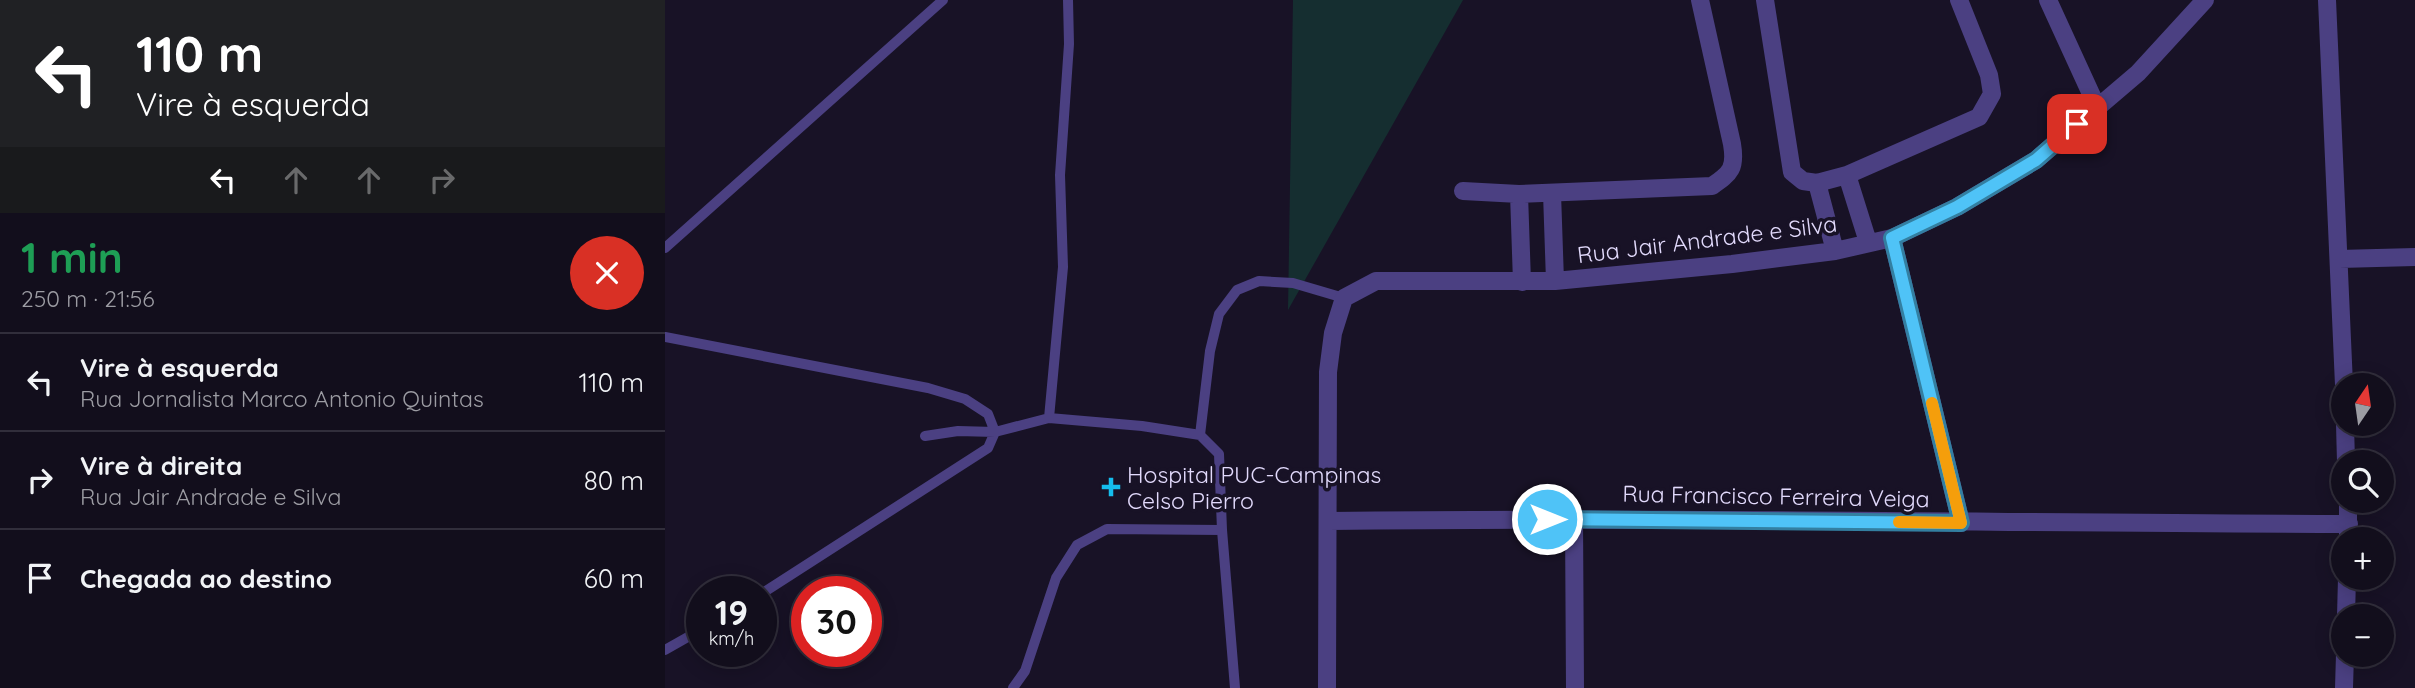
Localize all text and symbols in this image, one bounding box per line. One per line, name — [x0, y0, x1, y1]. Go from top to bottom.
text: 110 m — [136, 23, 263, 84]
icon: left — [21, 28, 112, 119]
text: Vire à esquerda — [136, 84, 370, 124]
pin — [2047, 94, 2107, 154]
icon: arrive — [2058, 105, 2096, 143]
icon: left — [204, 161, 242, 199]
icon: ahead — [277, 161, 315, 199]
icon: ahead — [350, 161, 388, 199]
icon: right — [423, 161, 461, 199]
street label: Rua Jair Andrade e Silva — [1576, 209, 1838, 269]
text: 1 min — [21, 231, 123, 284]
button: close — [570, 236, 644, 310]
text: 250 m · 21:56 — [21, 284, 155, 313]
text: Vire à esquerda — [80, 351, 279, 384]
icon: left — [21, 363, 59, 401]
text: 110 m — [578, 366, 644, 399]
north arrow — [2331, 373, 2394, 436]
map controls — [2331, 373, 2394, 667]
text: Rua Jornalista Marco Antonio Quintas — [80, 384, 484, 413]
text: Vire à direita — [80, 449, 242, 482]
button: search — [2331, 450, 2394, 513]
place label: Hospital PUC-Campinas Celso Pierro — [1127, 460, 1381, 515]
icon: right — [21, 461, 59, 499]
text: 80 m — [584, 464, 644, 497]
marker: Hospital PUC-Campinas Celso Pierro — [1101, 477, 1121, 497]
street label: Rua Francisco Ferreira Veiga — [1622, 479, 1930, 513]
text: Rua Jair Andrade e Silva — [80, 482, 341, 511]
position arrow — [1510, 482, 1584, 556]
button: + — [2331, 527, 2394, 590]
icon: arrive — [21, 559, 59, 597]
text: Chegada ao destino — [80, 562, 332, 595]
text: 60 m — [584, 562, 644, 595]
speed limit sign: 30 — [791, 576, 882, 667]
text: 19 — [715, 590, 748, 634]
button: − — [2331, 604, 2394, 667]
text: km/h — [709, 627, 754, 650]

